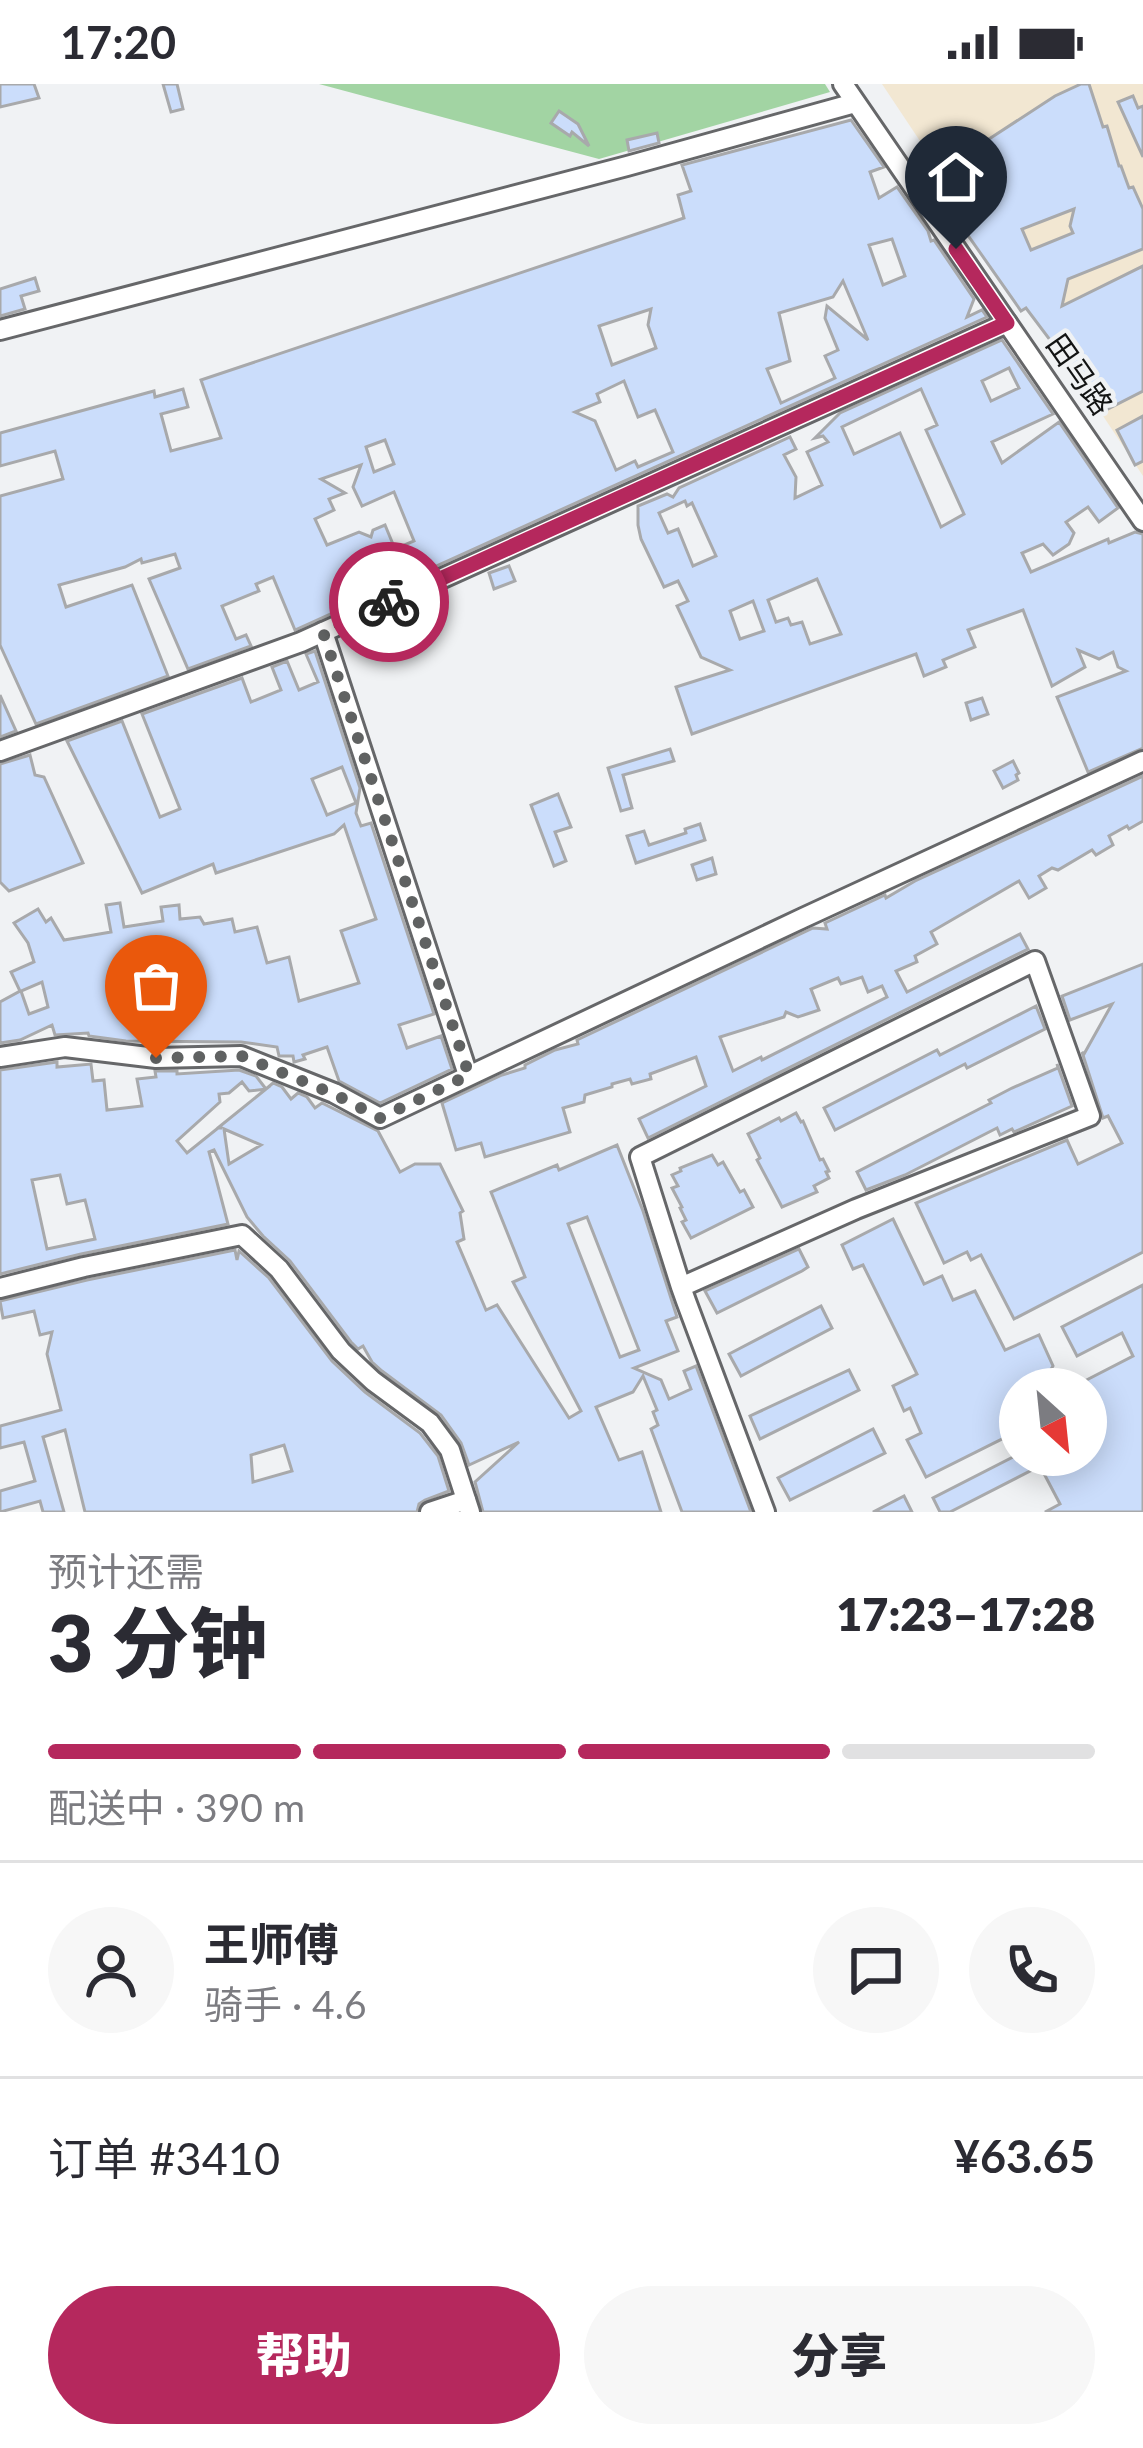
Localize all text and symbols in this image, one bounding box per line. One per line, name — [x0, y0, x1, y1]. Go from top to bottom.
text: 17:20 — [60, 15, 176, 69]
pin — [905, 126, 1007, 249]
icon: home — [923, 144, 989, 210]
street label: 田马路 — [1040, 327, 1121, 421]
courier — [329, 542, 449, 662]
icon: bike — [356, 569, 422, 635]
pin — [105, 935, 207, 1058]
icon: bag — [123, 953, 189, 1019]
north arrow — [999, 1368, 1107, 1476]
map controls — [999, 1368, 1107, 1476]
text: 预计还需 — [48, 1548, 204, 1594]
text: 17:23–17:28 — [836, 1587, 1095, 1641]
text: 3 分钟 — [48, 1595, 267, 1689]
text: 配送中 · 390 m — [48, 1784, 305, 1830]
button: person — [48, 1907, 174, 2033]
button: chat — [813, 1907, 939, 2033]
button: phone — [969, 1907, 1095, 2033]
text: 王师傅 — [204, 1917, 339, 1971]
text: 骑手 · 4.6 — [204, 1981, 367, 2027]
text: ¥63.65 — [954, 2129, 1095, 2183]
text: 订单 #3410 — [48, 2131, 280, 2185]
button: 帮助 — [48, 2286, 560, 2424]
button: 分享 — [584, 2286, 1095, 2424]

